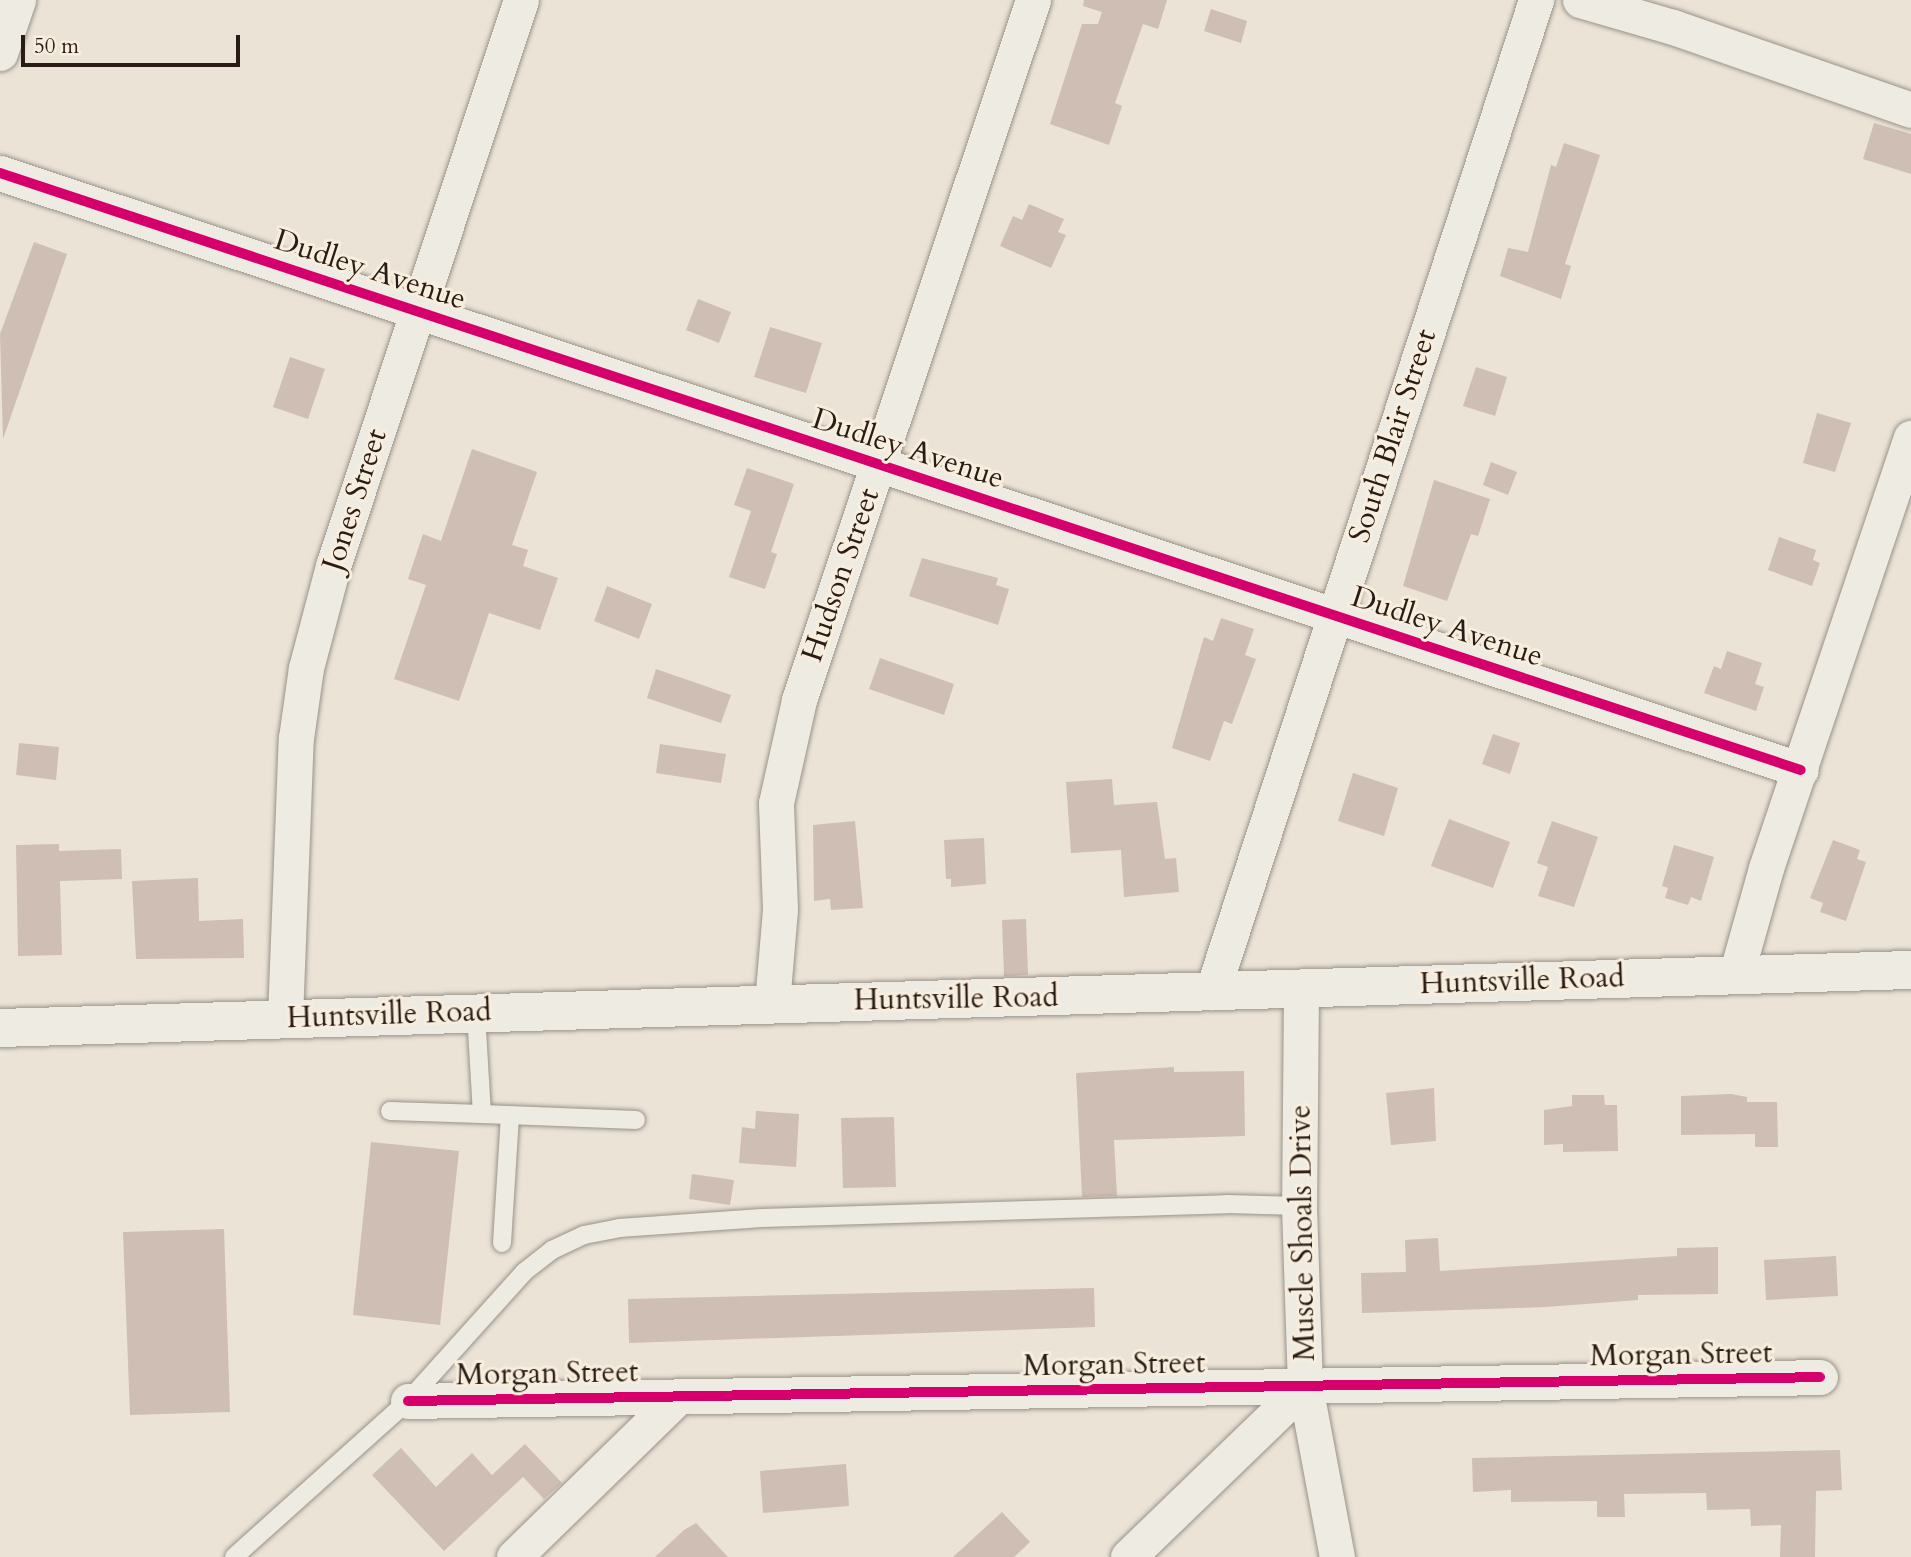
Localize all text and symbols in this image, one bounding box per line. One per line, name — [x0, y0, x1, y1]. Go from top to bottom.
scale bar — [24, 21, 243, 65]
text: 50 m — [34, 32, 79, 61]
street label: Dudley Avenue — [270, 222, 470, 318]
street label: South Blair Street — [1342, 325, 1444, 547]
street label: Dudley Avenue — [808, 401, 1008, 497]
street label: Jones Street — [315, 424, 395, 576]
street label: Hudson Street — [795, 484, 887, 666]
street label: Dudley Avenue — [1347, 579, 1547, 675]
street label: Huntsville Road — [1419, 959, 1625, 1003]
street label: Huntsville Road — [853, 979, 1059, 1019]
street label: Huntsville Road — [286, 993, 492, 1037]
street label: Muscle Shoals Drive — [1283, 1104, 1323, 1362]
street label: Morgan Street — [1589, 1335, 1773, 1375]
street label: Morgan Street — [1022, 1345, 1206, 1385]
street label: Morgan Street — [455, 1354, 639, 1394]

